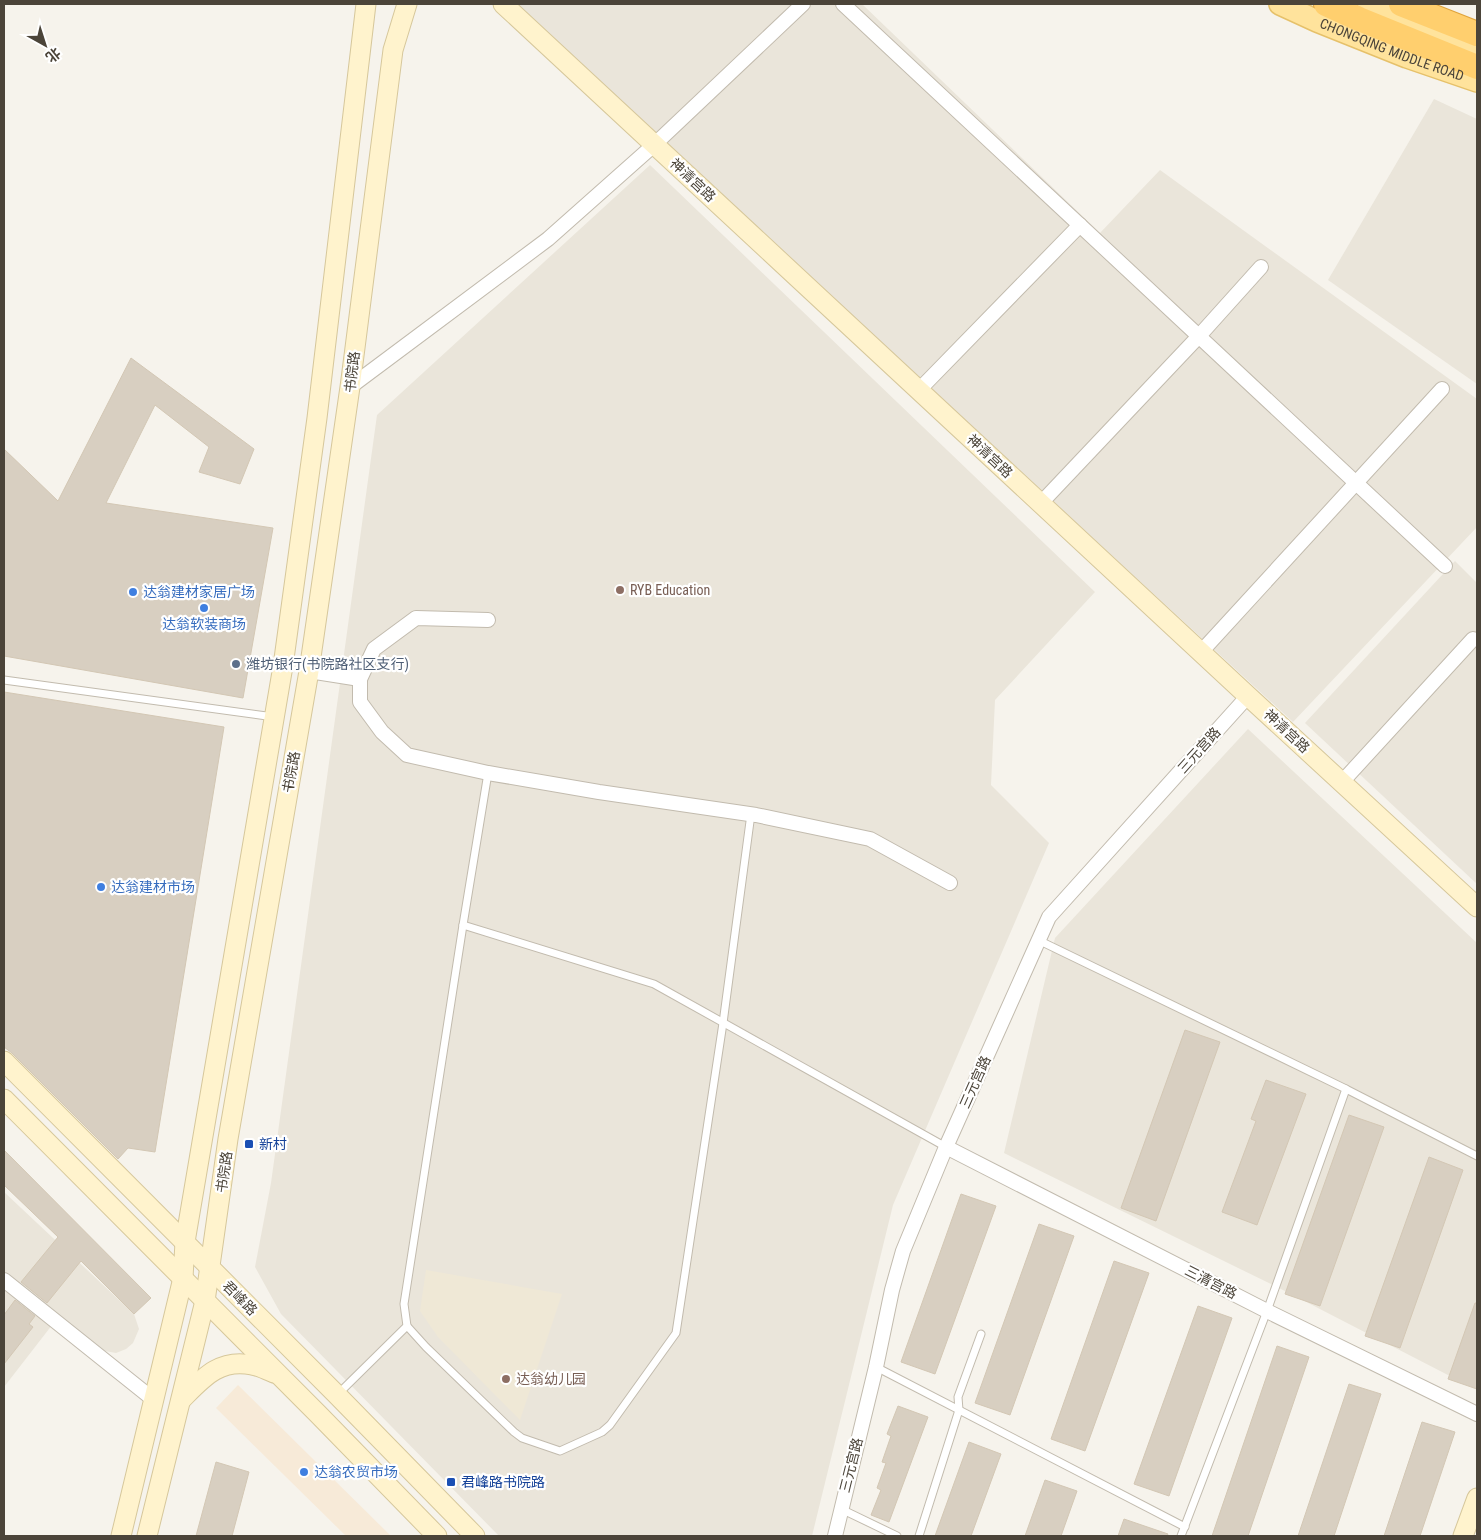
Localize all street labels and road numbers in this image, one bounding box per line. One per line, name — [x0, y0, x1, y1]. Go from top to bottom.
street label: CHONGQING MIDDLE ROAD — [1318, 15, 1466, 84]
street label: 神清宫路 — [667, 155, 719, 205]
street label: 书院路 — [342, 350, 362, 394]
street label: 神清宫路 — [964, 431, 1016, 481]
street label: 神清宫路 — [1261, 706, 1313, 756]
street label: 三元宫路 — [1174, 724, 1224, 776]
street label: 书院路 — [279, 750, 303, 794]
street label: 三元宫路 — [956, 1053, 994, 1111]
street label: 书院路 — [213, 1150, 235, 1194]
street label: 三清宫路 — [1182, 1262, 1240, 1302]
street label: 君峰路 — [219, 1277, 261, 1319]
street label: 三元宫路 — [836, 1436, 866, 1494]

